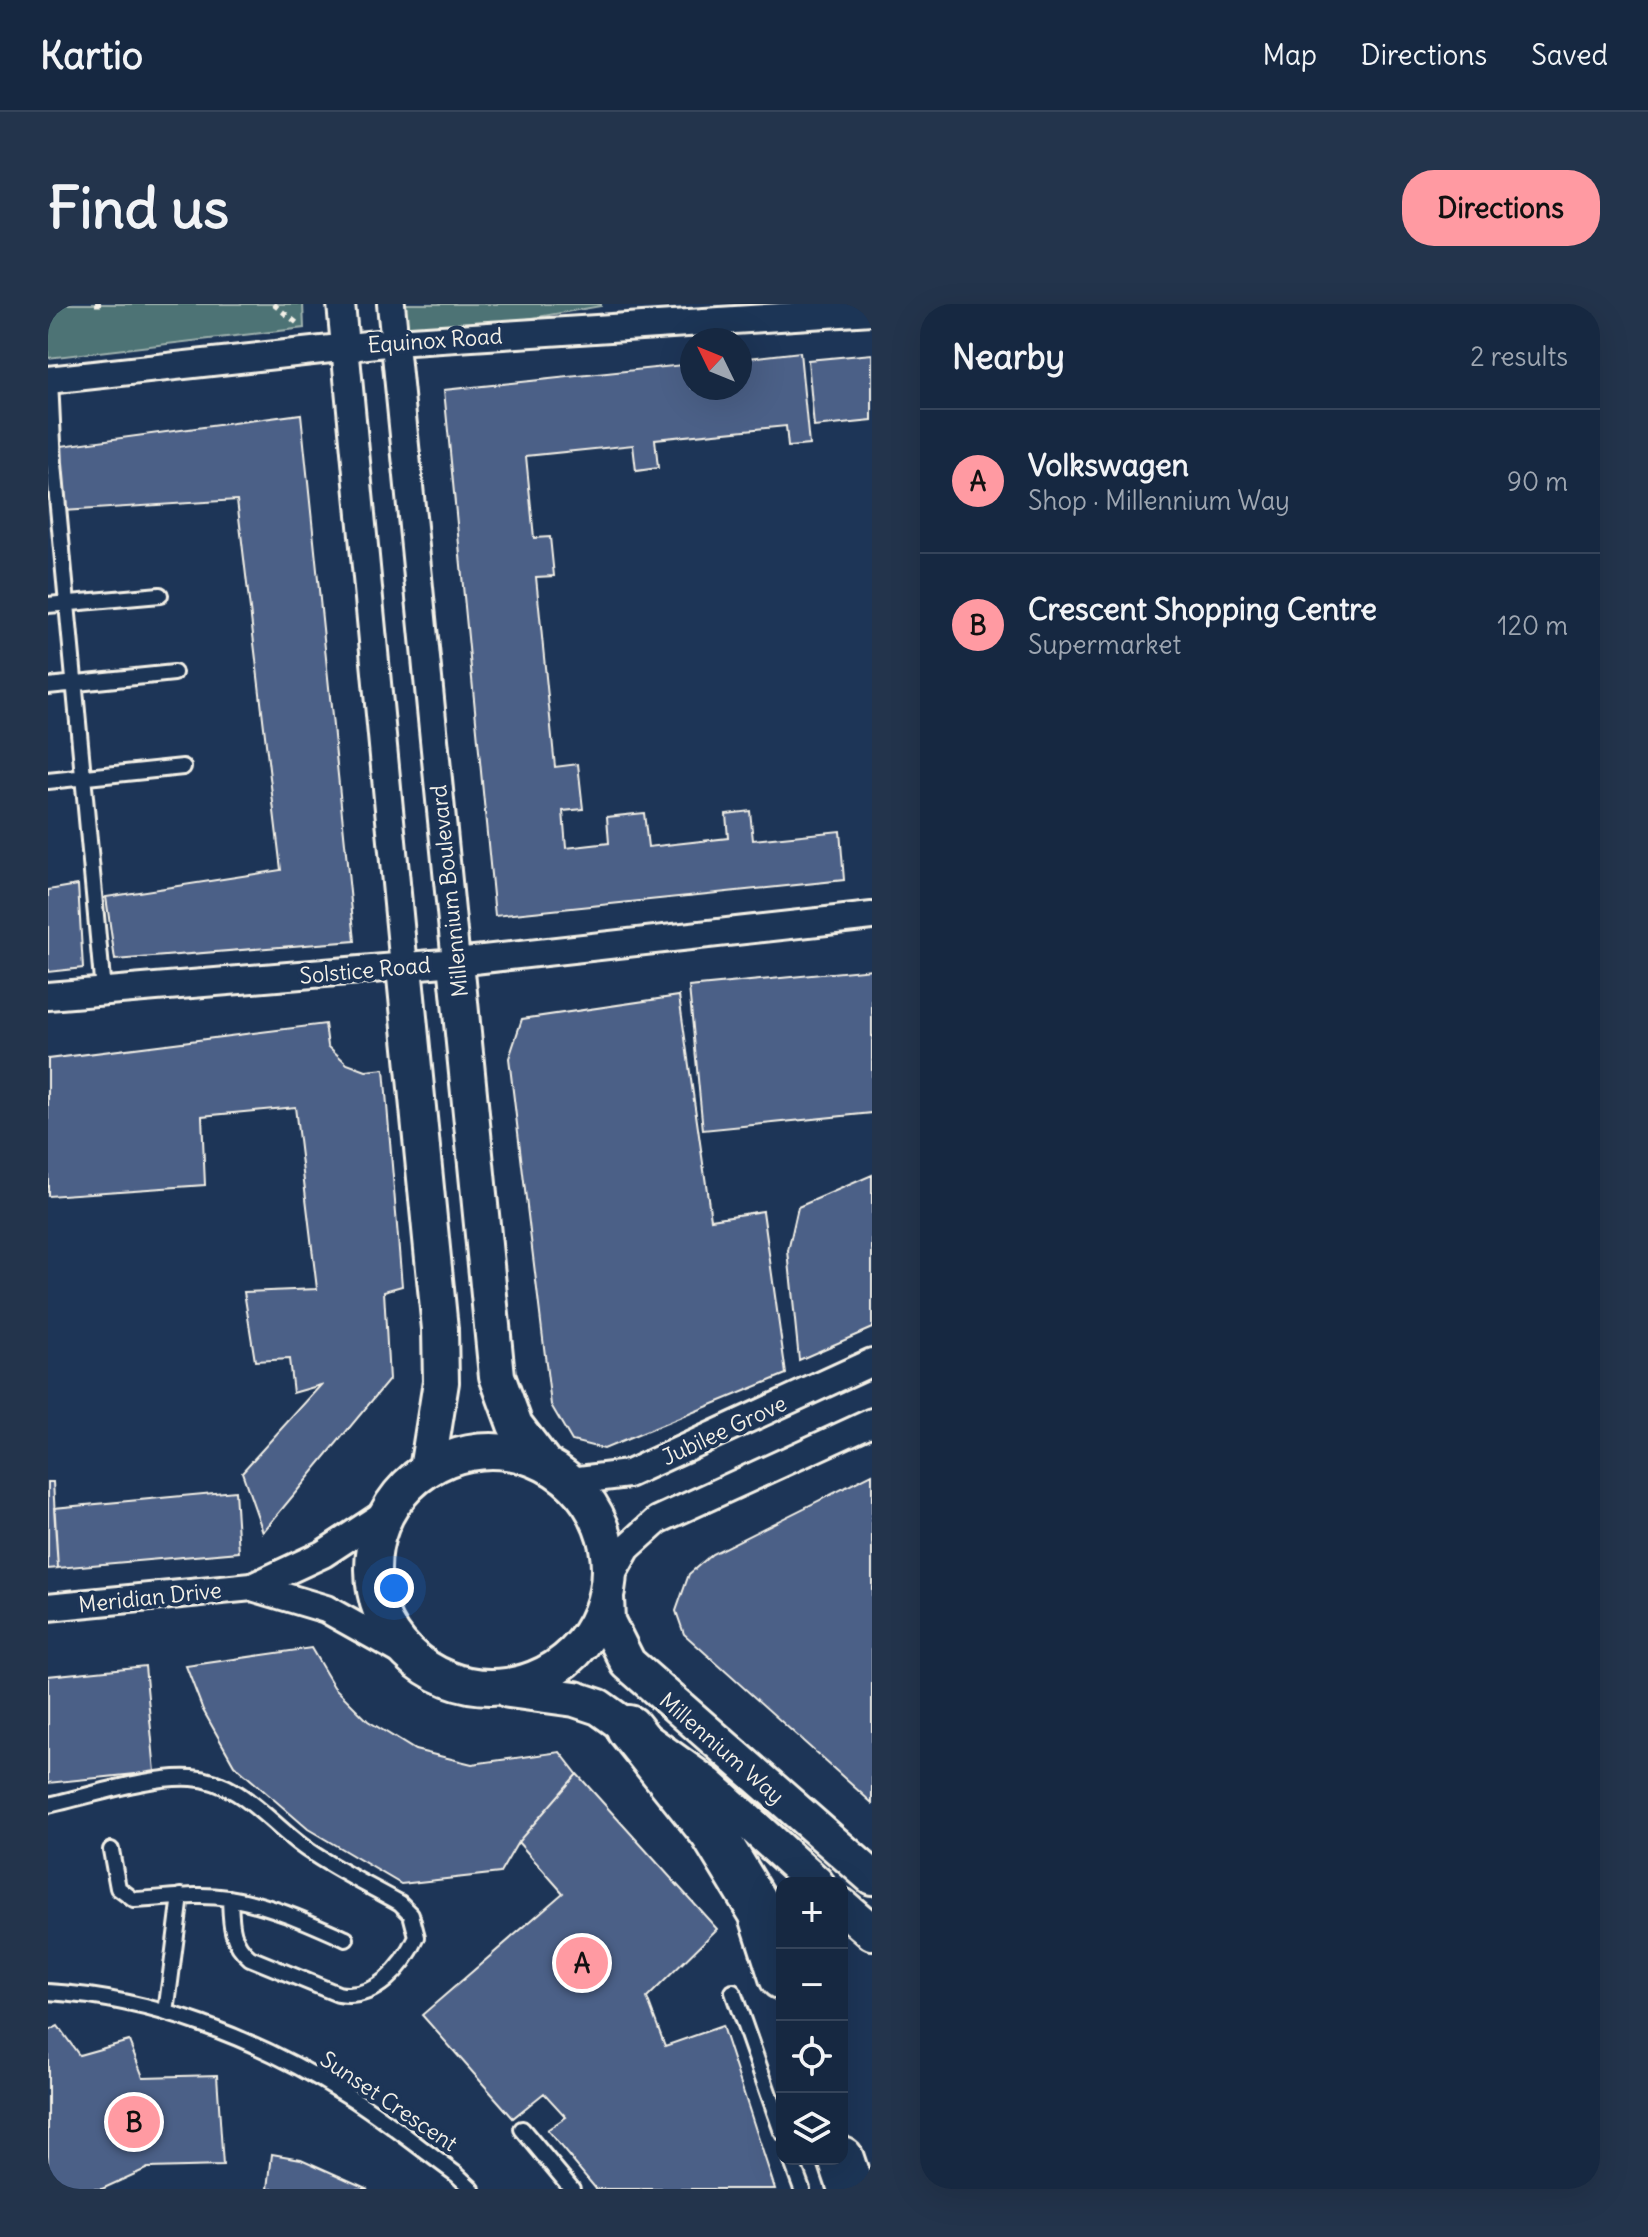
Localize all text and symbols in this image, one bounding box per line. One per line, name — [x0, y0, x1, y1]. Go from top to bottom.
text: Kartio — [40, 32, 143, 79]
text: Map — [1262, 37, 1317, 73]
text: Directions — [1361, 37, 1487, 73]
text: Saved — [1531, 37, 1608, 73]
button: Directions — [1402, 170, 1600, 246]
text: Find us — [48, 173, 229, 243]
street label: Equinox Road — [367, 321, 503, 359]
north arrow — [680, 328, 752, 400]
text: Nearby — [952, 335, 1065, 378]
text: 2 results — [1470, 340, 1568, 373]
text: Volkswagen — [1028, 446, 1189, 484]
text: A — [970, 465, 986, 498]
text: 90 m — [1507, 465, 1568, 498]
text: Shop · Millennium Way — [1028, 484, 1290, 517]
text: Crescent Shopping Centre — [1028, 590, 1377, 628]
text: B — [969, 609, 987, 642]
text: 120 m — [1497, 609, 1568, 642]
text: Supermarket — [1028, 628, 1181, 661]
street label: Millennium Boulevard — [424, 783, 474, 999]
street label: Solstice Road — [298, 950, 432, 990]
street label: Jubilee Grove — [657, 1389, 791, 1471]
your location — [374, 1568, 414, 1608]
street label: Meridian Drive — [77, 1576, 223, 1618]
street label: Millennium Way — [654, 1686, 790, 1810]
map controls — [776, 1877, 848, 2165]
button: + — [776, 1877, 848, 1949]
pin: A — [556, 1933, 608, 1993]
button: − — [776, 1949, 848, 2021]
button: locate — [776, 2021, 848, 2093]
street label: Sunset Crescent — [315, 2045, 463, 2157]
pin: B — [108, 2092, 160, 2152]
button: layers — [776, 2093, 848, 2165]

